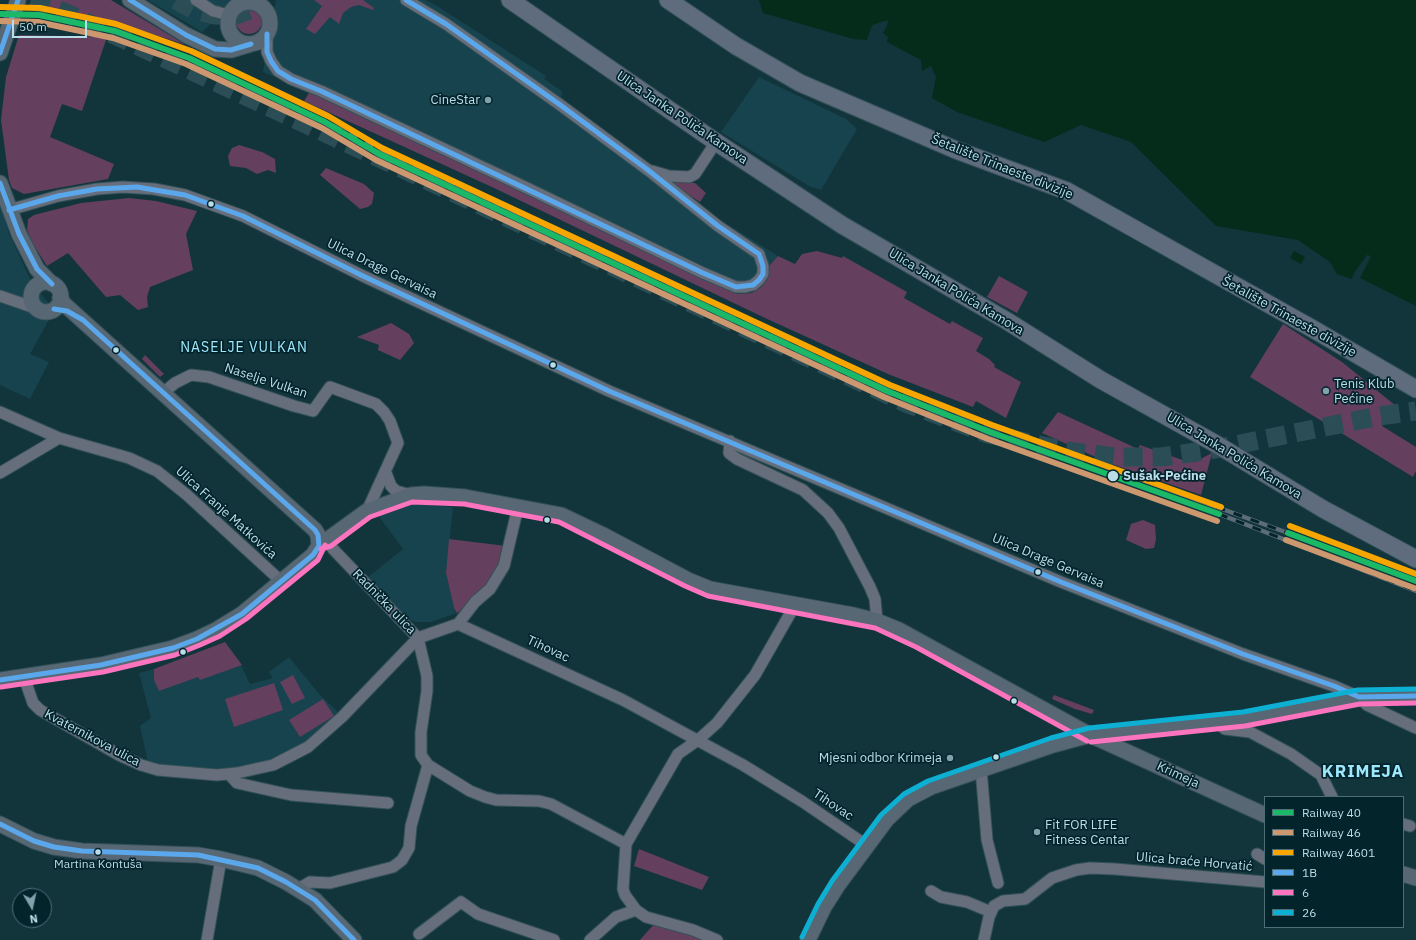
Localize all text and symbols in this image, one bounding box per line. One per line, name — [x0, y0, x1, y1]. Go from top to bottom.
scale bar — [14, 12, 89, 38]
text: 50 m — [19, 19, 47, 34]
street label: Ulica Janka Polića Kamova — [613, 68, 751, 168]
place label: CineStar — [430, 92, 480, 108]
marker: CineStar — [483, 95, 493, 105]
street label: Šetalište Trinaeste divizije — [929, 131, 1075, 203]
unlabelled marker — [206, 199, 216, 209]
street label: Ulica Drage Gervaisa — [324, 236, 440, 302]
street label: Ulica Janka Polića Kamova — [886, 245, 1026, 339]
street label: Šetalište Trinaeste divizije — [1219, 273, 1359, 361]
district label: NASELJE VULKAN — [180, 340, 308, 356]
unlabelled marker — [111, 345, 121, 355]
street label: Naselje Vulkan — [223, 360, 309, 402]
unlabelled marker — [548, 360, 558, 370]
place label: Tenis Klub Pećine — [1334, 376, 1394, 407]
marker: Tenis Klub Pećine — [1321, 386, 1331, 396]
street label: Ulica Janka Polića Kamova — [1164, 409, 1304, 503]
street label: Ulica Franje Matkovića — [172, 463, 280, 563]
place label: Sušak-Pećine — [1123, 468, 1206, 484]
marker: Sušak-Pećine — [1106, 469, 1120, 483]
unlabelled marker — [542, 515, 552, 525]
street label: Ulica Drage Gervaisa — [990, 530, 1106, 592]
street label: Radnička ulica — [349, 566, 419, 638]
unlabelled marker — [1033, 567, 1043, 577]
street label: Tihovac — [524, 632, 572, 666]
unlabelled marker — [178, 647, 188, 657]
unlabelled marker — [1009, 696, 1019, 706]
street label: Kvaternikova ulica — [41, 706, 143, 770]
place label: Mjesni odbor Krimeja — [819, 750, 942, 766]
unlabelled marker — [991, 752, 1001, 762]
marker: Mjesni odbor Krimeja — [945, 753, 955, 763]
street label: Krimeja — [1154, 758, 1202, 792]
district label: KRIMEJA — [1322, 762, 1404, 782]
street label: Tihovac — [810, 786, 856, 824]
legend — [1264, 796, 1404, 928]
text: Railway 40 — [1302, 805, 1361, 820]
place label: Fit FOR LIFE Fitness Centar — [1045, 817, 1129, 848]
text: Railway 46 — [1302, 825, 1361, 840]
marker: Fit FOR LIFE Fitness Centar — [1032, 827, 1042, 837]
text: Railway 4601 — [1302, 845, 1375, 860]
marker: Martina Kontuša — [93, 847, 103, 857]
street label: Ulica braće Horvatić — [1135, 849, 1253, 875]
place label: Martina Kontuša — [54, 858, 142, 872]
text: 1B — [1302, 865, 1317, 880]
text: 6 — [1302, 885, 1309, 900]
north arrow — [12, 888, 52, 928]
text: 26 — [1302, 905, 1316, 920]
text: N — [29, 911, 39, 926]

